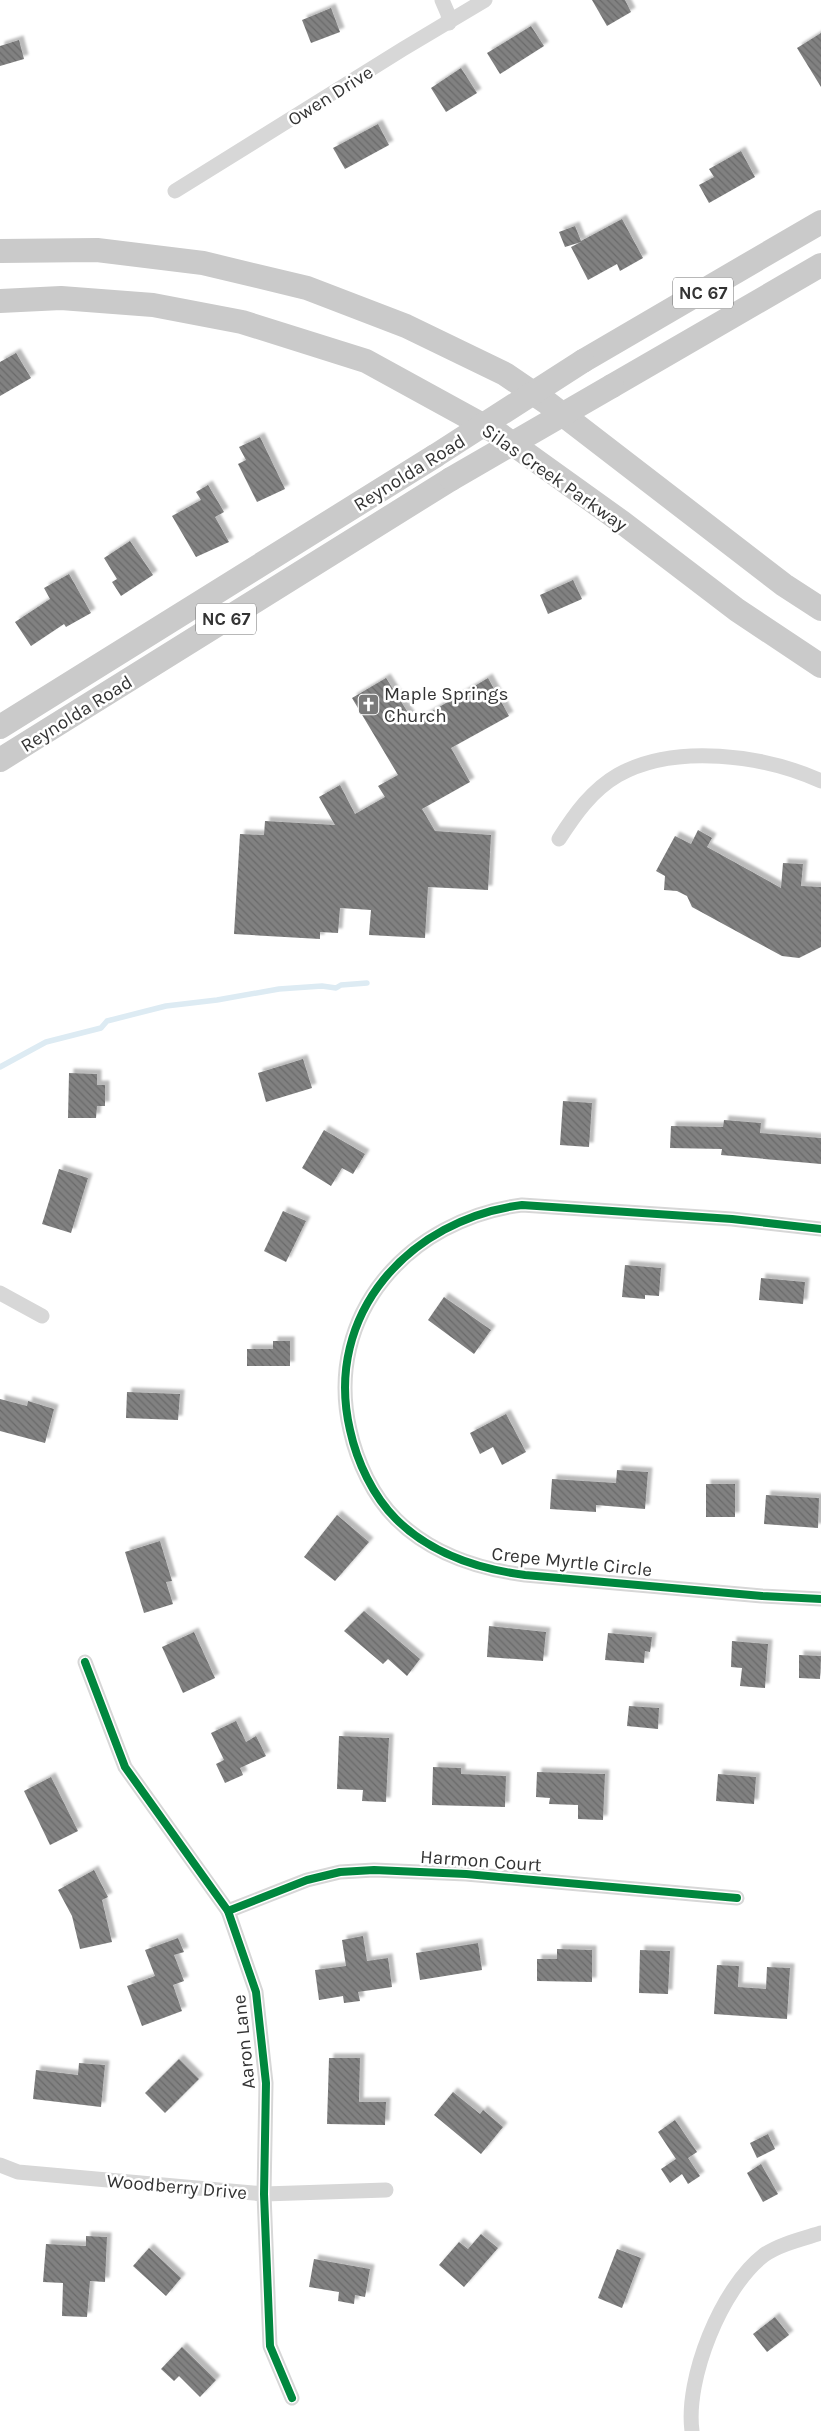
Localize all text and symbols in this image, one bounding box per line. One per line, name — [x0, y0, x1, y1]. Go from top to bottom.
street label: Owen Drive — [284, 61, 377, 131]
road number: NC 67 — [673, 278, 733, 308]
street label: Silas Creek Parkway — [478, 419, 631, 536]
street label: Reynolda Road — [350, 430, 469, 516]
road number: NC 67 — [196, 604, 256, 634]
street label: Reynolda Road — [17, 671, 136, 757]
place label: Maple Springs Church — [384, 683, 509, 727]
church icon: Maple Springs Church — [356, 692, 380, 716]
street label: Crepe Myrtle Circle — [491, 1543, 653, 1581]
street label: Harmon Court — [419, 1846, 542, 1876]
street label: Aaron Lane — [228, 1993, 260, 2090]
street label: Woodberry Drive — [106, 2170, 248, 2204]

